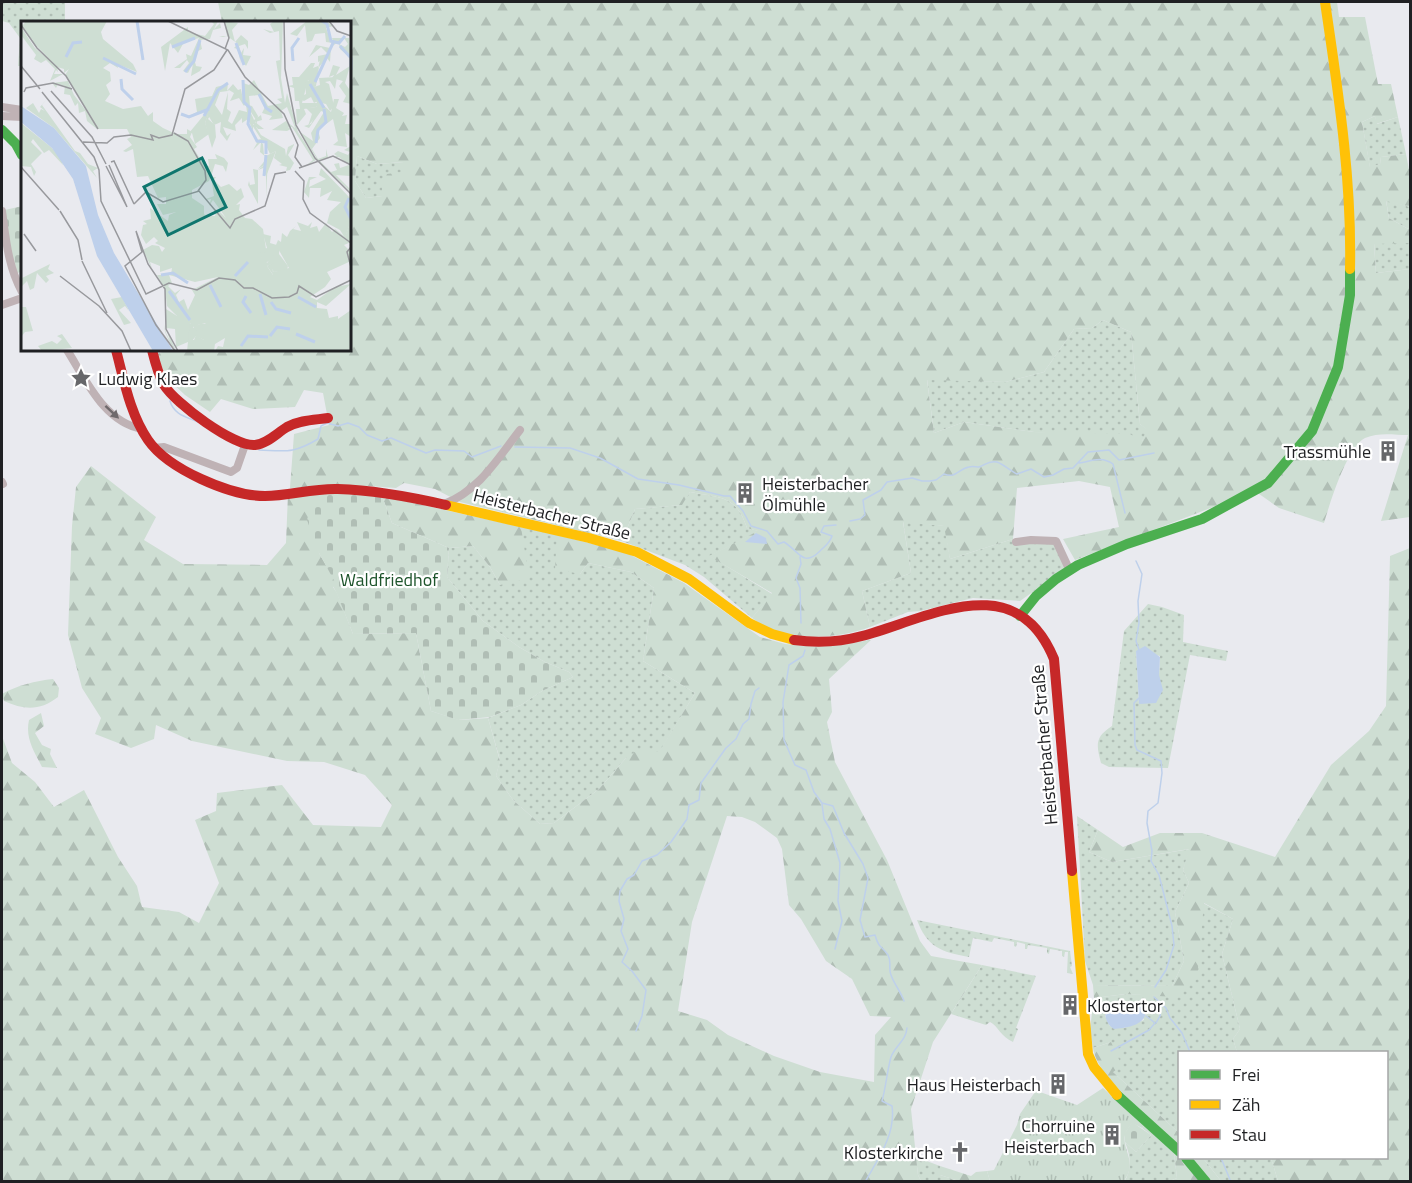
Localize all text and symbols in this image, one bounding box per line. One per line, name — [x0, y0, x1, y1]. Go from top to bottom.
inset map — [21, 21, 351, 351]
place label: Ludwig Klaes — [98, 365, 197, 392]
place icon: Ludwig Klaes — [69, 366, 93, 390]
one-way arrow — [104, 405, 118, 419]
place label: Trassmühle — [1284, 438, 1371, 465]
building icon: Trassmühle — [1376, 439, 1400, 463]
place label: Heisterbacher Ölmühle — [762, 470, 868, 518]
street label: Heisterbacher Straße — [471, 481, 633, 547]
building icon: Heisterbacher Ölmühle — [733, 481, 757, 505]
park label: Waldfriedhof — [340, 566, 438, 593]
street label: Heisterbacher Straße — [1024, 664, 1064, 826]
place label: Klostertor — [1087, 992, 1163, 1019]
building icon: Klostertor — [1058, 993, 1082, 1017]
legend — [1178, 1051, 1388, 1159]
text: Frei — [1232, 1061, 1260, 1088]
place label: Haus Heisterbach — [907, 1071, 1041, 1098]
building icon: Haus Heisterbach — [1046, 1072, 1070, 1096]
text: Zäh — [1232, 1091, 1260, 1118]
place label: Chorruine Heisterbach — [1004, 1112, 1095, 1160]
text: Stau — [1232, 1121, 1267, 1148]
building icon: Chorruine Heisterbach — [1100, 1123, 1124, 1147]
place label: Klosterkirche — [844, 1139, 943, 1166]
church icon: Klosterkirche — [948, 1140, 972, 1164]

